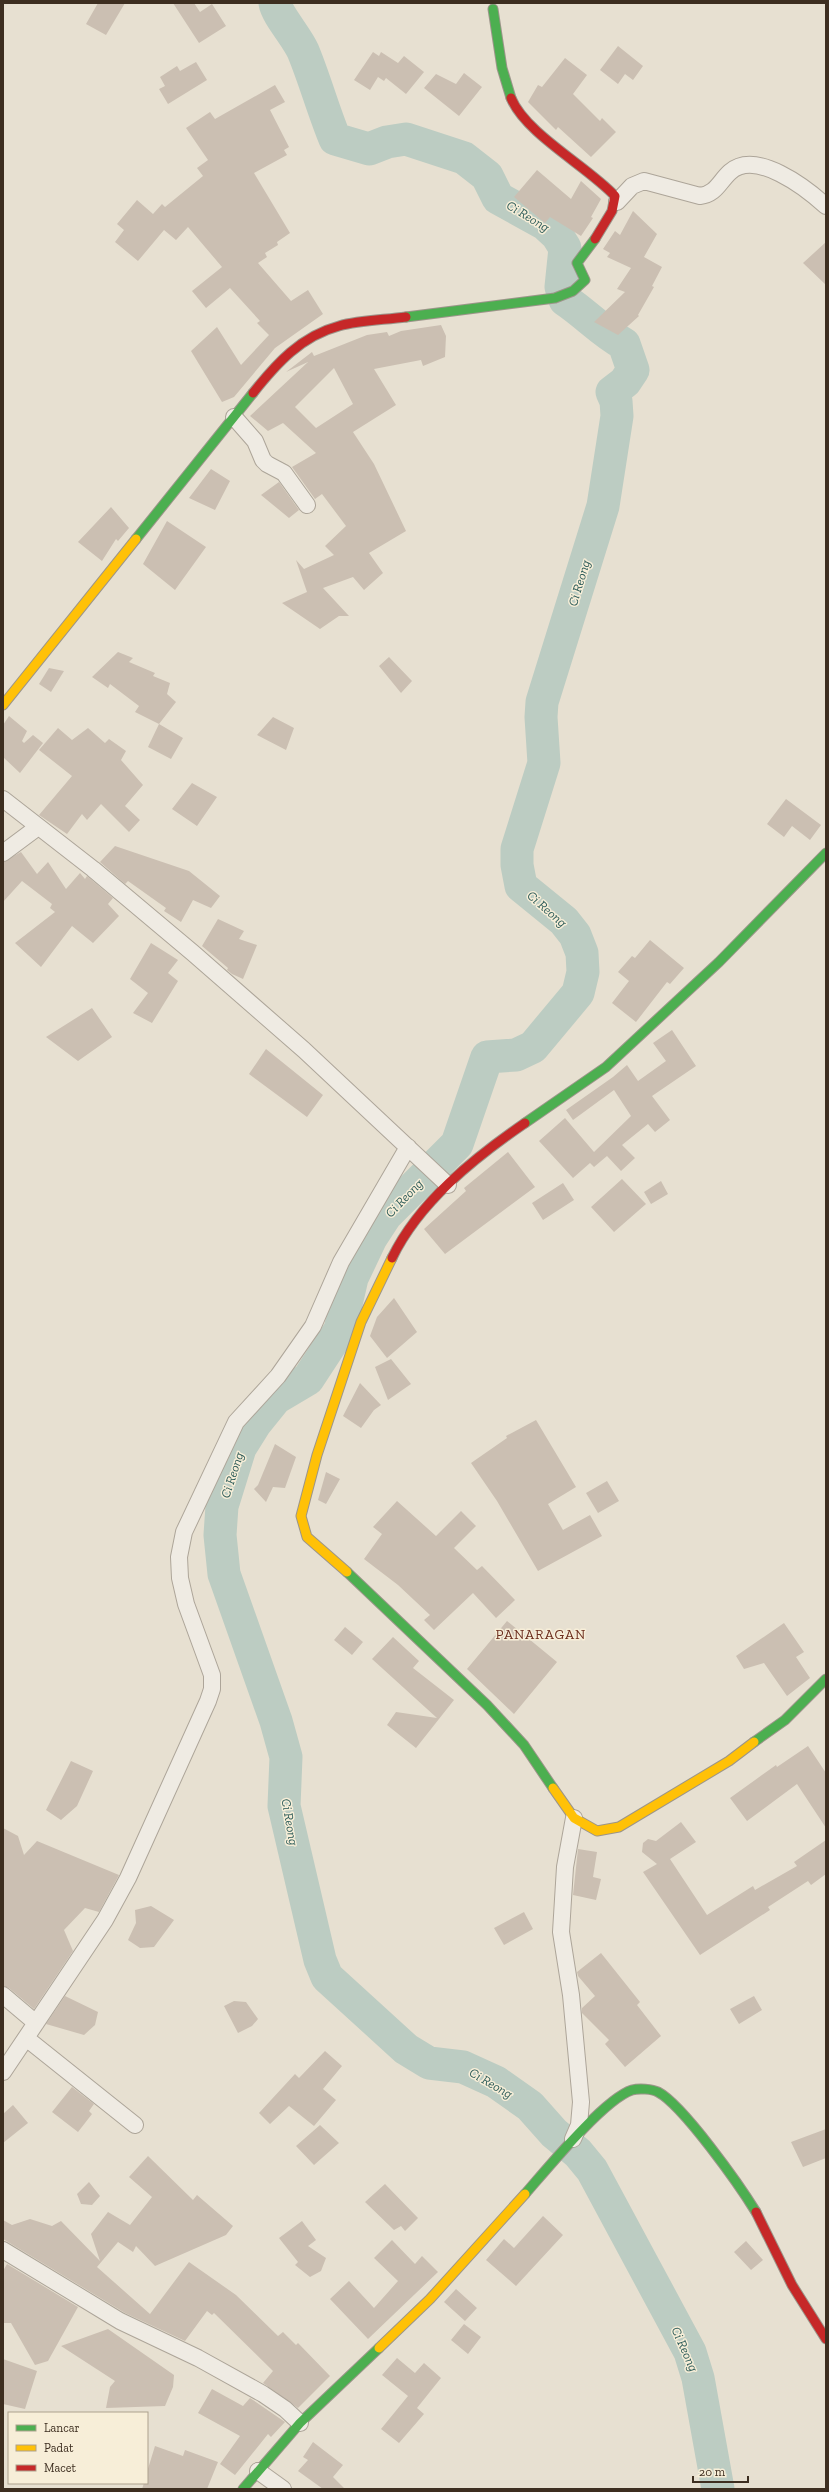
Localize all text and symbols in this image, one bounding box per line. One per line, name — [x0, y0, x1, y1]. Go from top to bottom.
water label: Ci Reong — [504, 197, 552, 235]
water label: Ci Reong — [565, 558, 593, 608]
water label: Ci Reong — [524, 888, 570, 930]
water label: Ci Reong — [382, 1176, 426, 1220]
water label: Ci Reong — [218, 1450, 247, 1500]
district label: PANARAGAN — [496, 1626, 586, 1643]
water label: Ci Reong — [278, 1797, 302, 1847]
water label: Ci Reong — [467, 2065, 516, 2102]
water label: Ci Reong — [669, 2324, 702, 2374]
legend — [8, 2412, 148, 2484]
text: Lancar — [44, 2421, 80, 2435]
text: Padat — [44, 2441, 74, 2455]
scale bar — [693, 2458, 748, 2484]
text: Macet — [44, 2461, 76, 2475]
text: 20 m — [699, 2465, 726, 2479]

